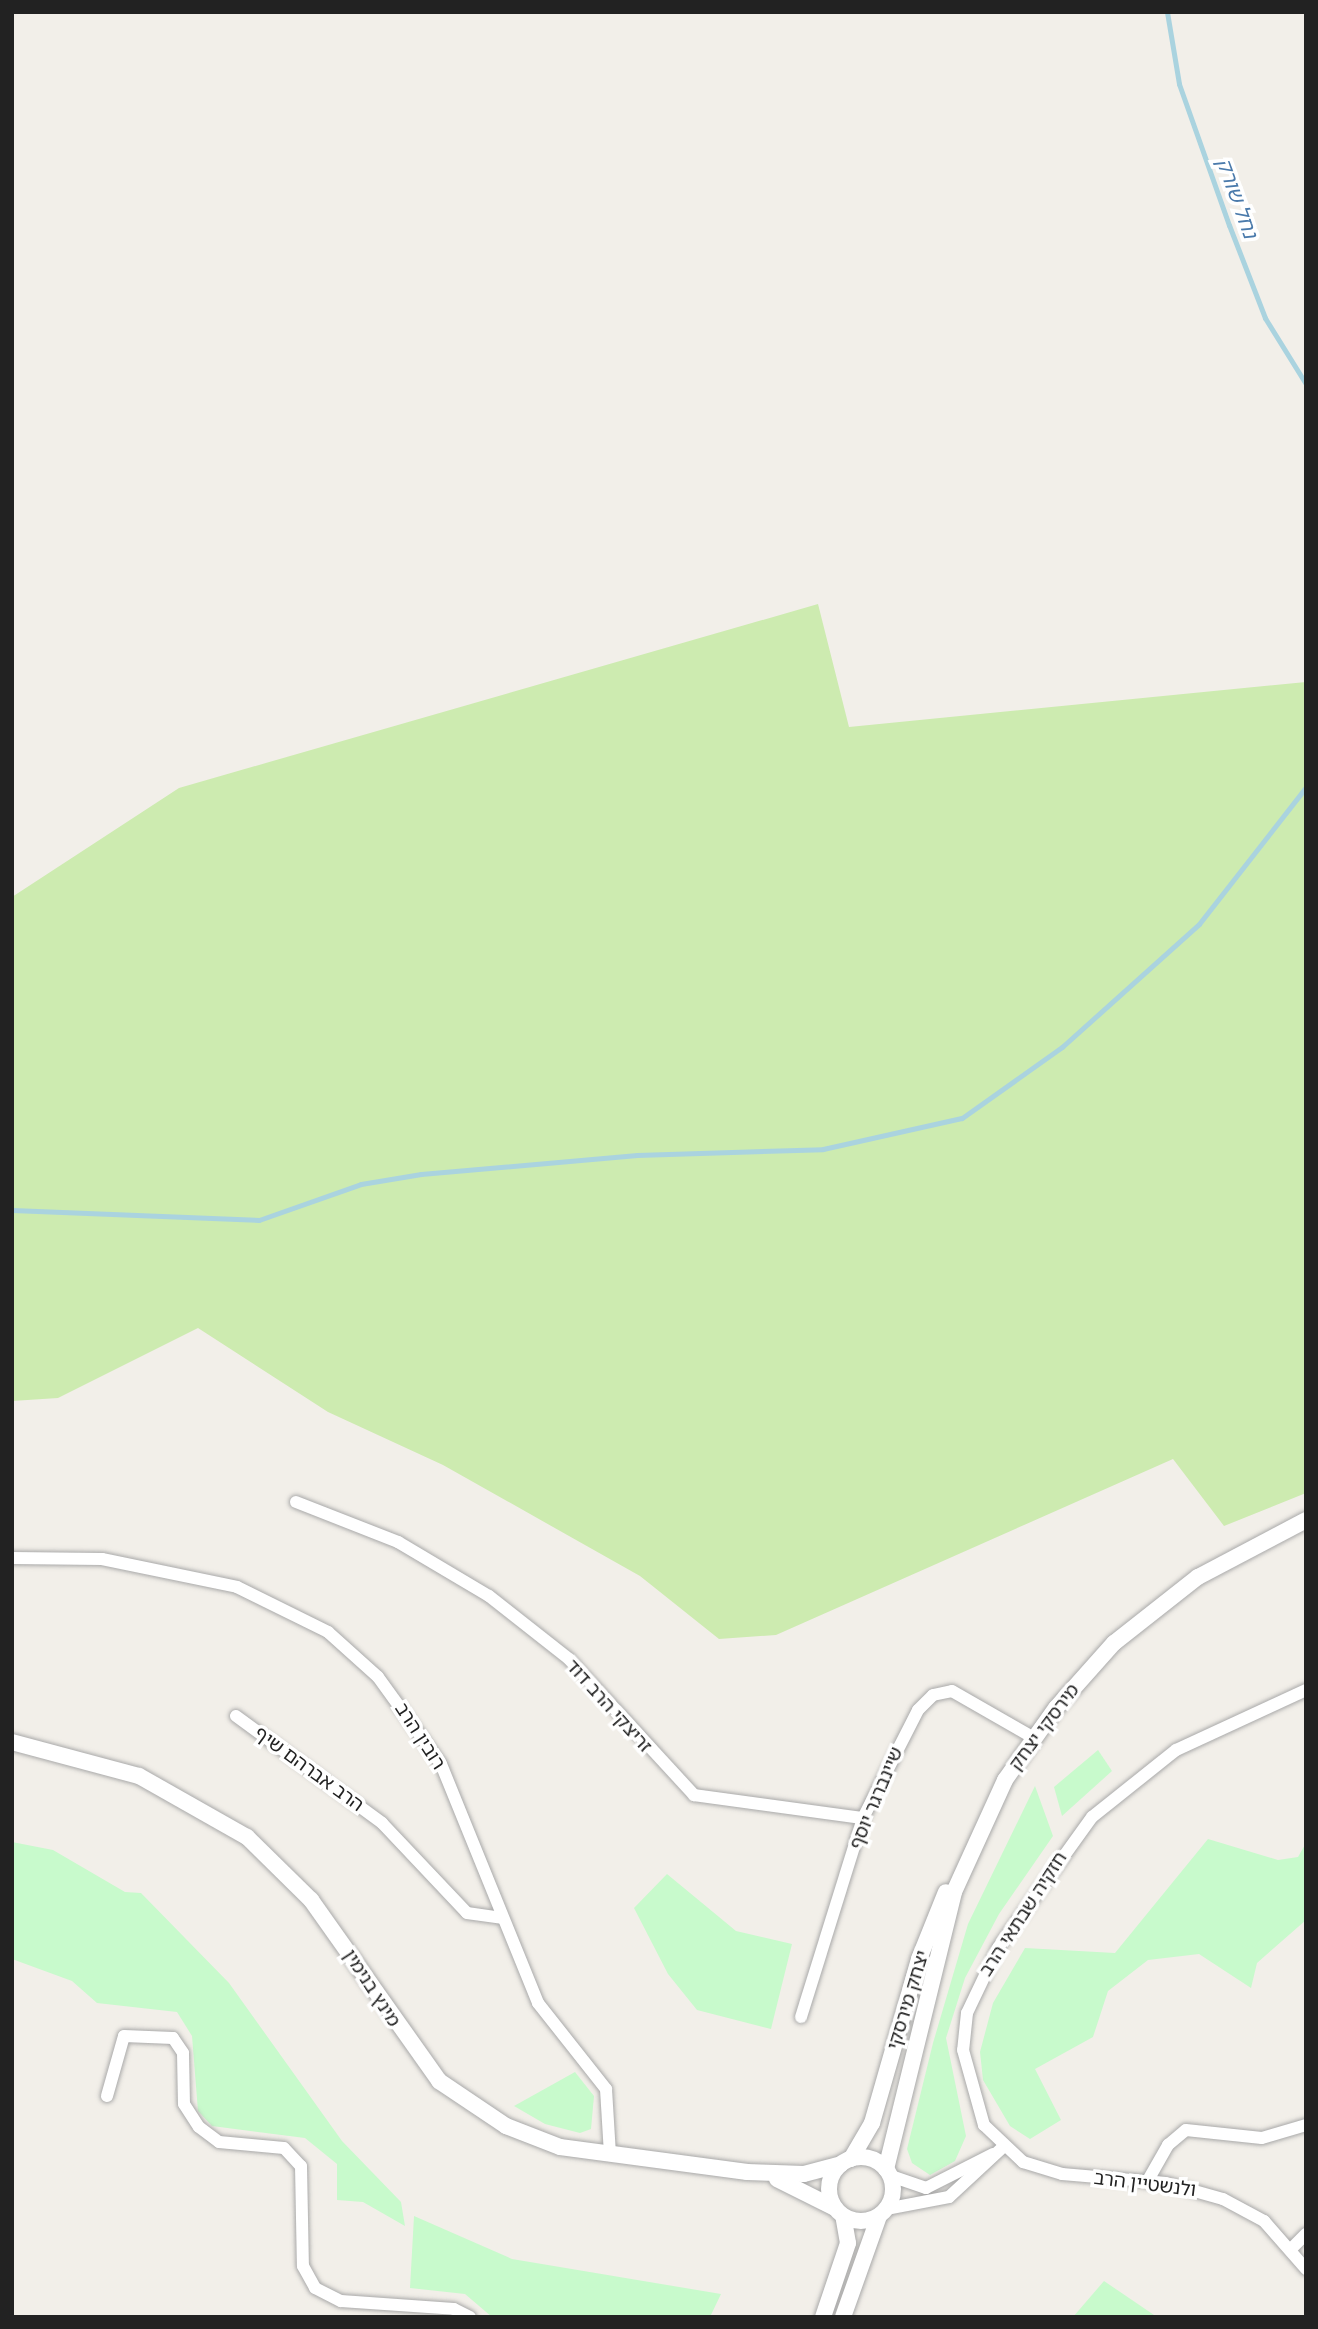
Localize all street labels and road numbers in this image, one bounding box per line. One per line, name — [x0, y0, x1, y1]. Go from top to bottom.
street label: זריצקי הרב דוד — [561, 1655, 657, 1757]
street label: מירסקי יצחק — [1004, 1679, 1084, 1775]
street label: רובין הרב — [390, 1698, 450, 1774]
street label: הרב אברהם שיף — [250, 1722, 368, 1816]
street label: שיינברגר יוסף — [844, 1743, 908, 1853]
street label: חזקיה שבתאי הרב — [974, 1848, 1072, 1980]
street label: מינץ בנימין — [339, 1945, 405, 2031]
street label: יצחק מירסקי — [882, 1948, 934, 2052]
street label: ולנשטיין הרב — [1093, 2166, 1197, 2202]

